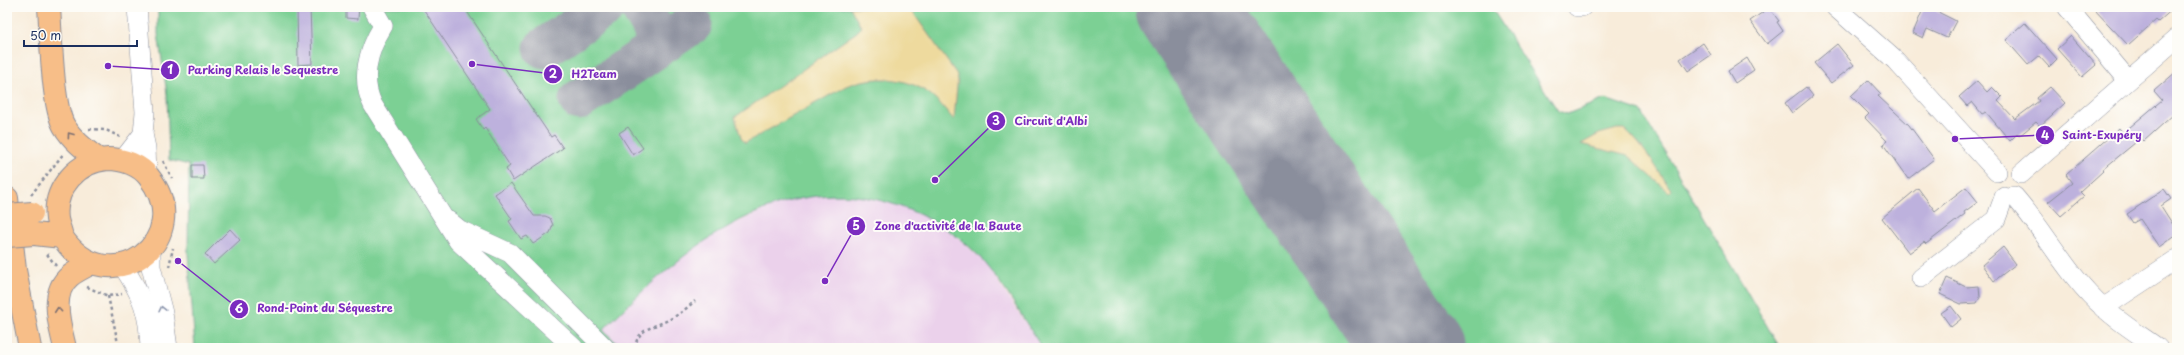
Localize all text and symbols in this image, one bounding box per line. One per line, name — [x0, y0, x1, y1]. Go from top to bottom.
scale bar — [24, 22, 137, 48]
text: 50 m — [30, 26, 61, 44]
callout: Parking Relais le Sequestre — [160, 58, 347, 81]
text: 1 — [167, 60, 173, 78]
text: Parking Relais le Sequestre — [188, 61, 338, 78]
callout: H2Team — [543, 63, 625, 86]
text: 2 — [549, 64, 558, 82]
text: H2Team — [571, 65, 617, 82]
callout: Circuit d'Albi — [986, 109, 1095, 132]
text: 3 — [992, 111, 1000, 129]
text: Circuit d'Albi — [1015, 112, 1088, 129]
callout: Saint-Exupéry — [2035, 124, 2150, 147]
text: 4 — [2041, 126, 2049, 144]
text: Saint-Exupéry — [2062, 126, 2142, 143]
one-way arrow — [68, 132, 75, 139]
callout: Zone d'activité de la Baute — [846, 214, 1031, 237]
text: 5 — [852, 216, 860, 234]
text: Zone d'activité de la Baute — [874, 217, 1022, 234]
callout: Rond-Point du Séquestre — [229, 297, 401, 320]
text: 6 — [235, 299, 244, 317]
text: Rond-Point du Séquestre — [257, 299, 393, 316]
one-way arrow — [158, 306, 166, 313]
one-way arrow — [54, 307, 63, 313]

